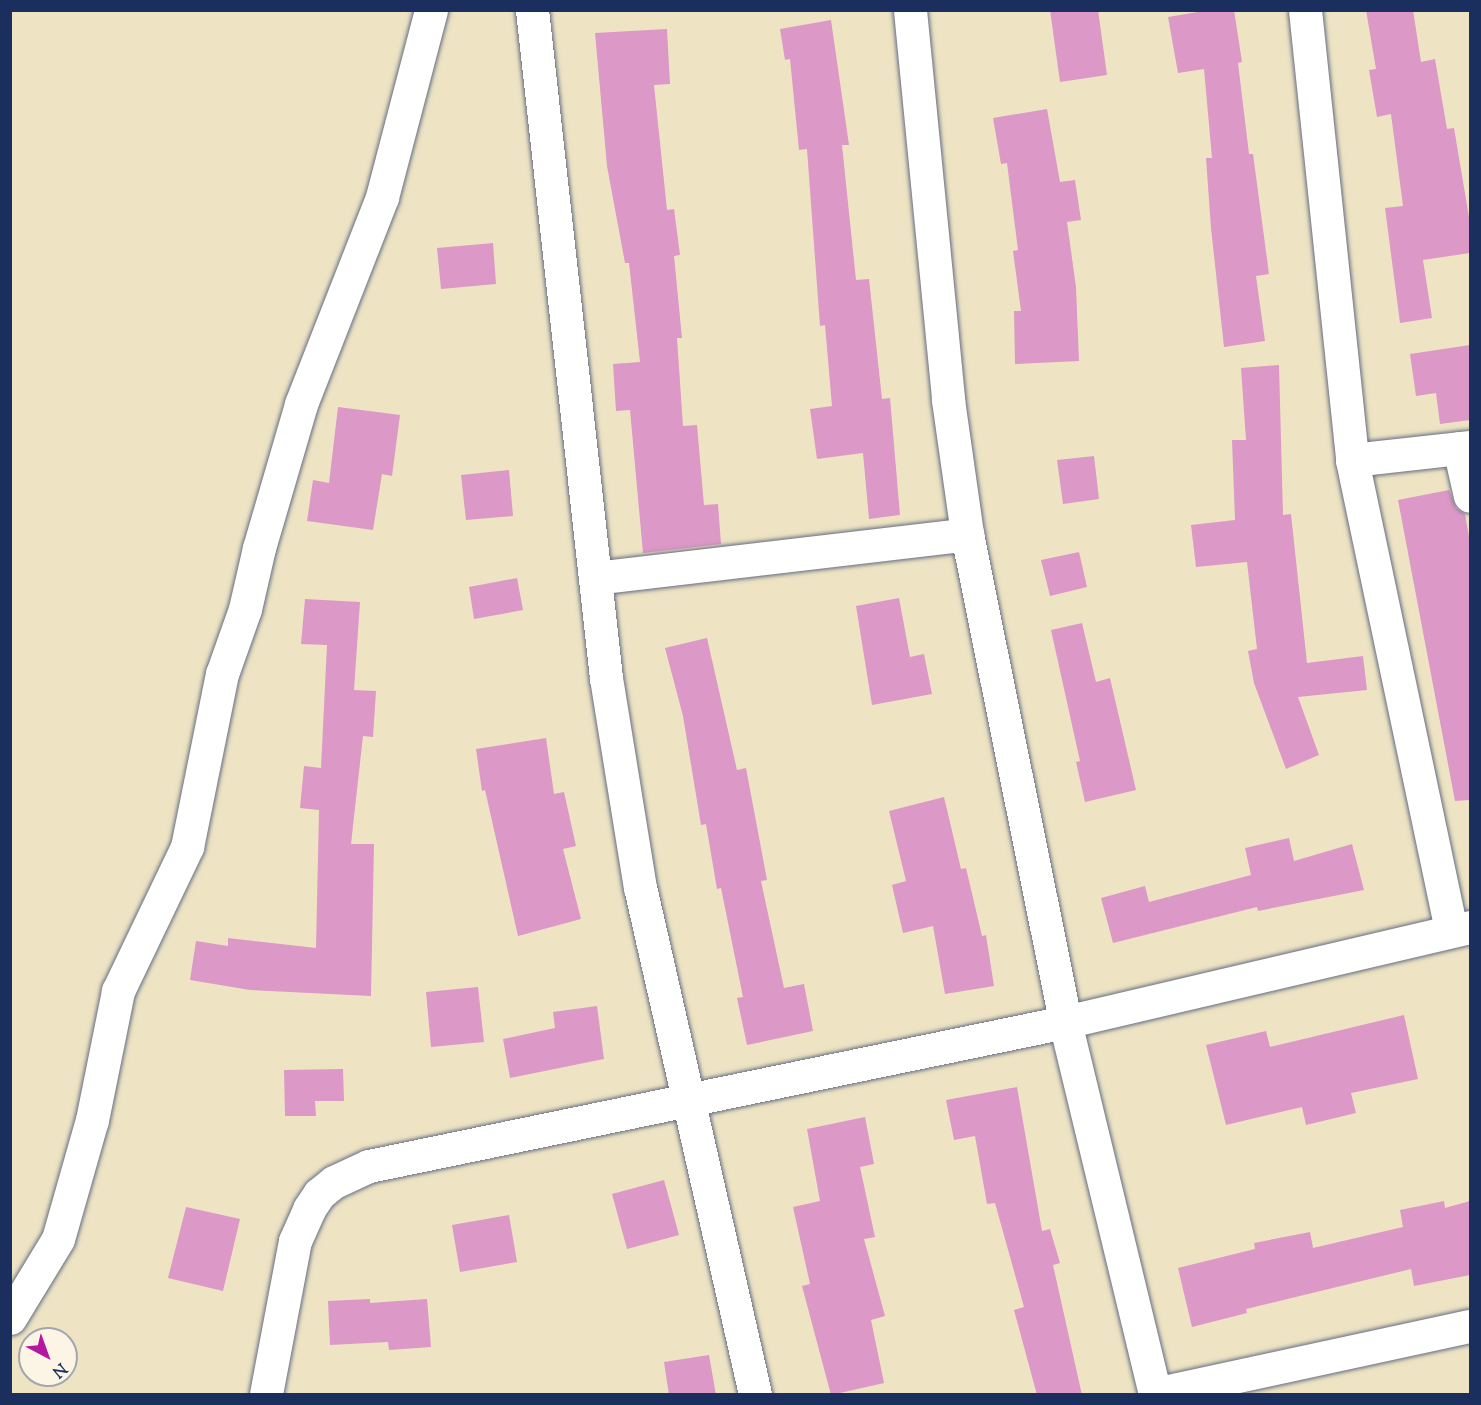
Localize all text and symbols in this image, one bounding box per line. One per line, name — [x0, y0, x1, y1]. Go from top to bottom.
north arrow — [18, 1327, 78, 1387]
text: N — [46, 1357, 71, 1382]

